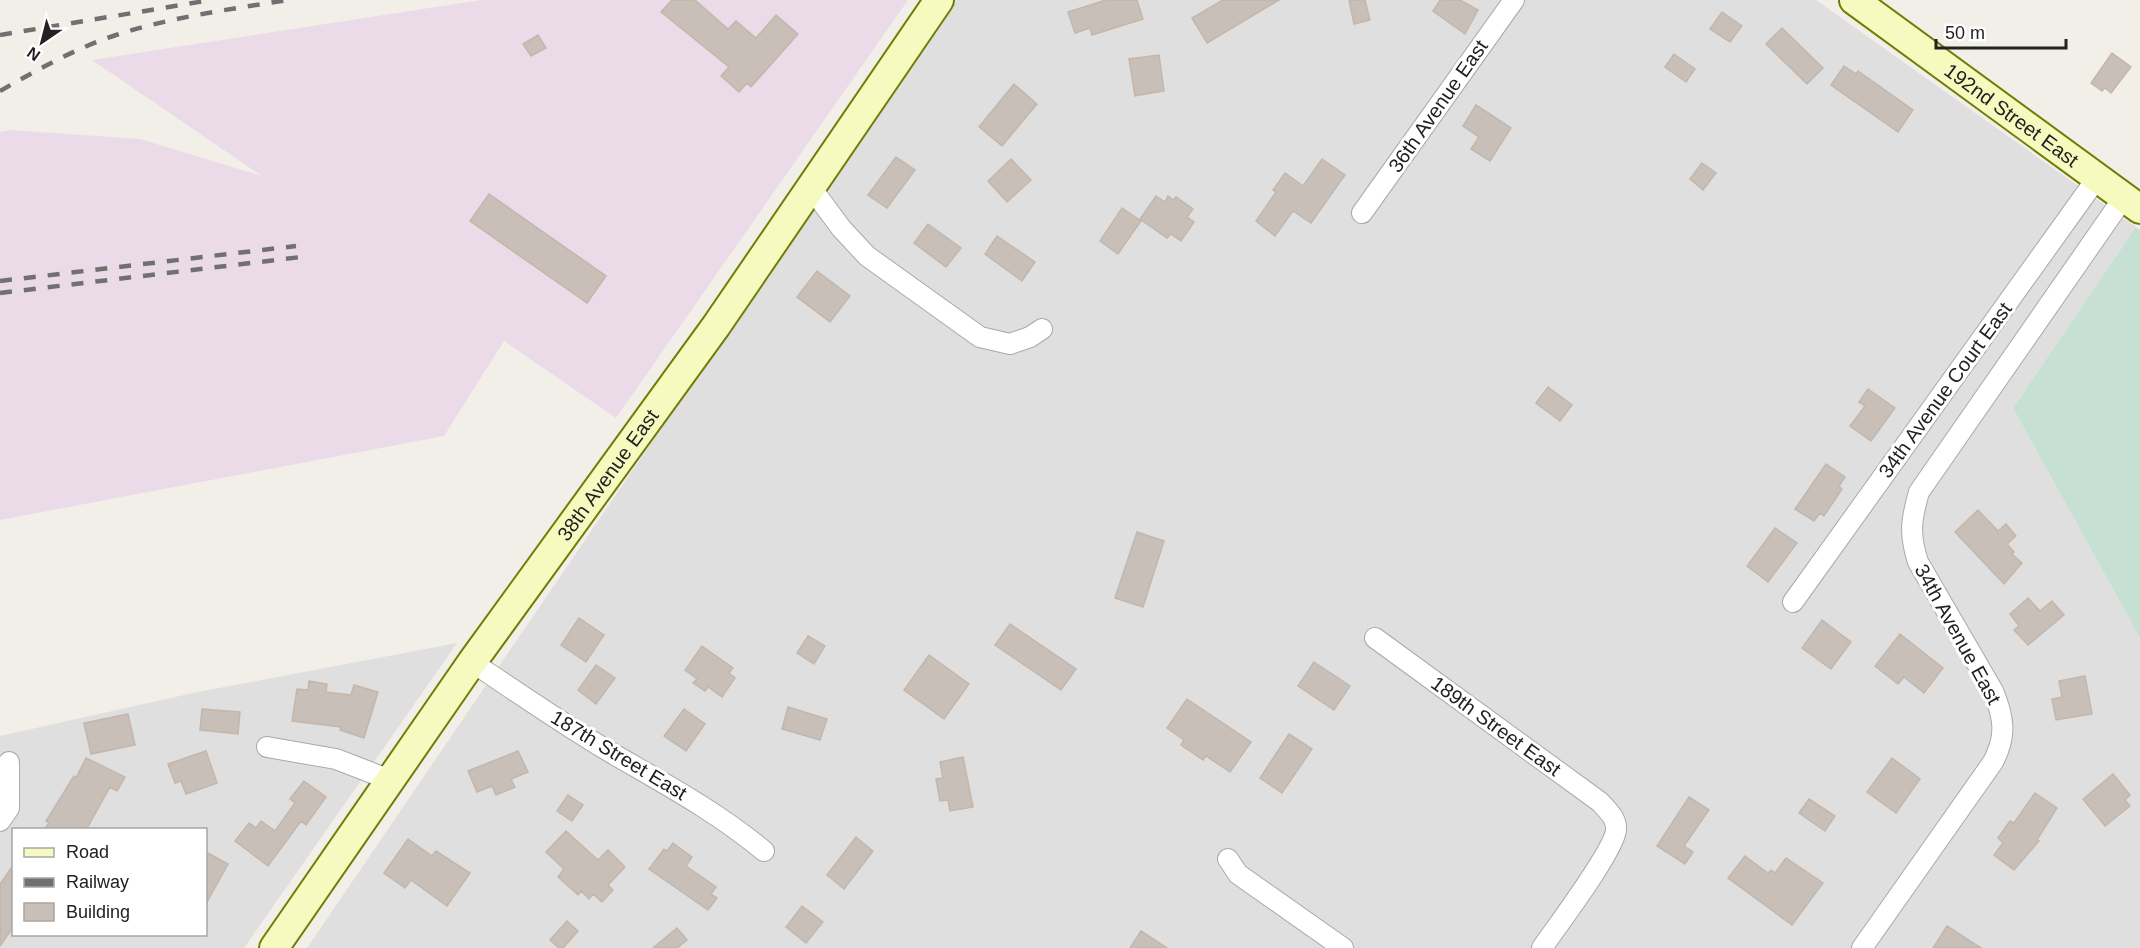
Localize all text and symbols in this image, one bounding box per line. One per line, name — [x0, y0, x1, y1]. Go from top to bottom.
north arrow — [12, 12, 72, 72]
scale bar — [1936, 12, 2066, 50]
text: 50 m — [1945, 23, 1985, 43]
street label: 36th Avenue East — [1384, 35, 1492, 176]
text: N — [24, 44, 43, 64]
street label: 192nd Street East — [1940, 59, 2083, 171]
street label: 34th Avenue Court East — [1874, 298, 2016, 482]
street label: 38th Avenue East — [553, 405, 663, 545]
street label: 34th Avenue East — [1910, 560, 2006, 708]
street label: 189th Street East — [1427, 672, 1565, 781]
street label: 187th Street East — [547, 706, 691, 804]
legend — [12, 828, 207, 936]
text: Road — [66, 842, 109, 862]
text: Railway — [66, 872, 129, 892]
text: Building — [66, 902, 130, 922]

